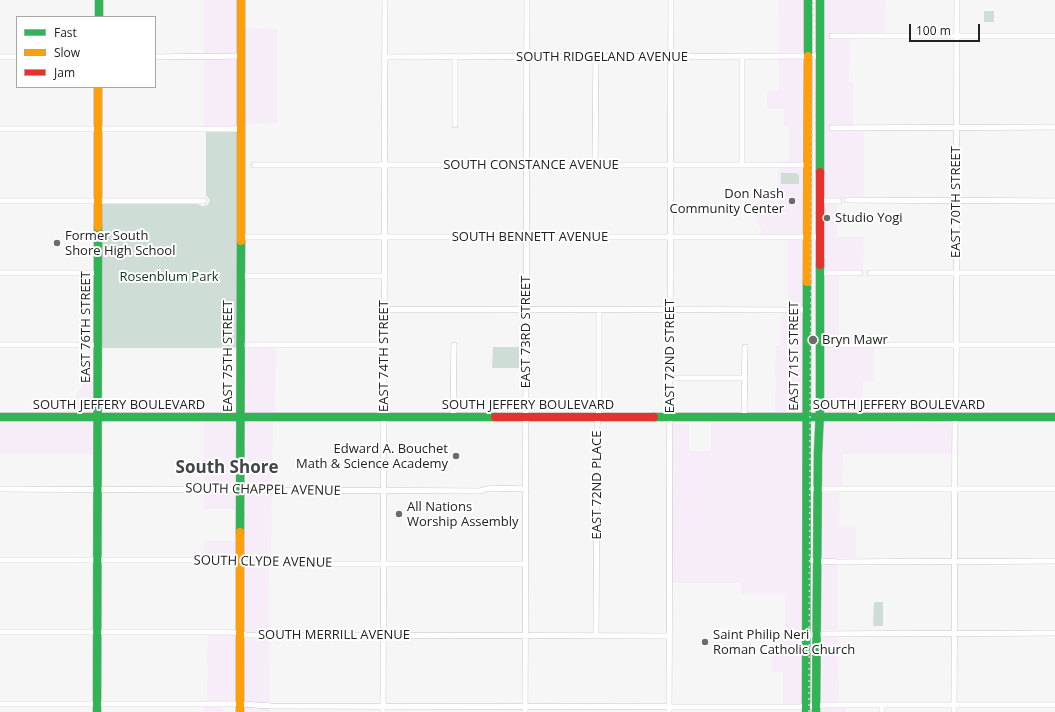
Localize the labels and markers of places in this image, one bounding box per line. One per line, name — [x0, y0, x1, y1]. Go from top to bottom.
place label: Don Nash Community Center — [669, 186, 784, 217]
marker: Don Nash Community Center — [787, 196, 797, 206]
place label: Studio Yogi — [835, 210, 903, 226]
marker: Studio Yogi — [822, 213, 832, 223]
place label: Former South Shore High School — [65, 228, 175, 259]
marker: Former South Shore High School — [52, 238, 62, 248]
place label: Bryn Mawr — [822, 332, 888, 348]
marker: Bryn Mawr — [807, 334, 819, 346]
place label: Edward A. Bouchet Math & Science Academy — [296, 441, 448, 472]
marker: Edward A. Bouchet Math & Science Academy — [451, 451, 461, 461]
place label: All Nations Worship Assembly — [407, 499, 519, 530]
marker: All Nations Worship Assembly — [394, 509, 404, 519]
place label: Saint Philip Neri Roman Catholic Church — [713, 627, 855, 658]
marker: Saint Philip Neri Roman Catholic Church — [700, 637, 710, 647]

